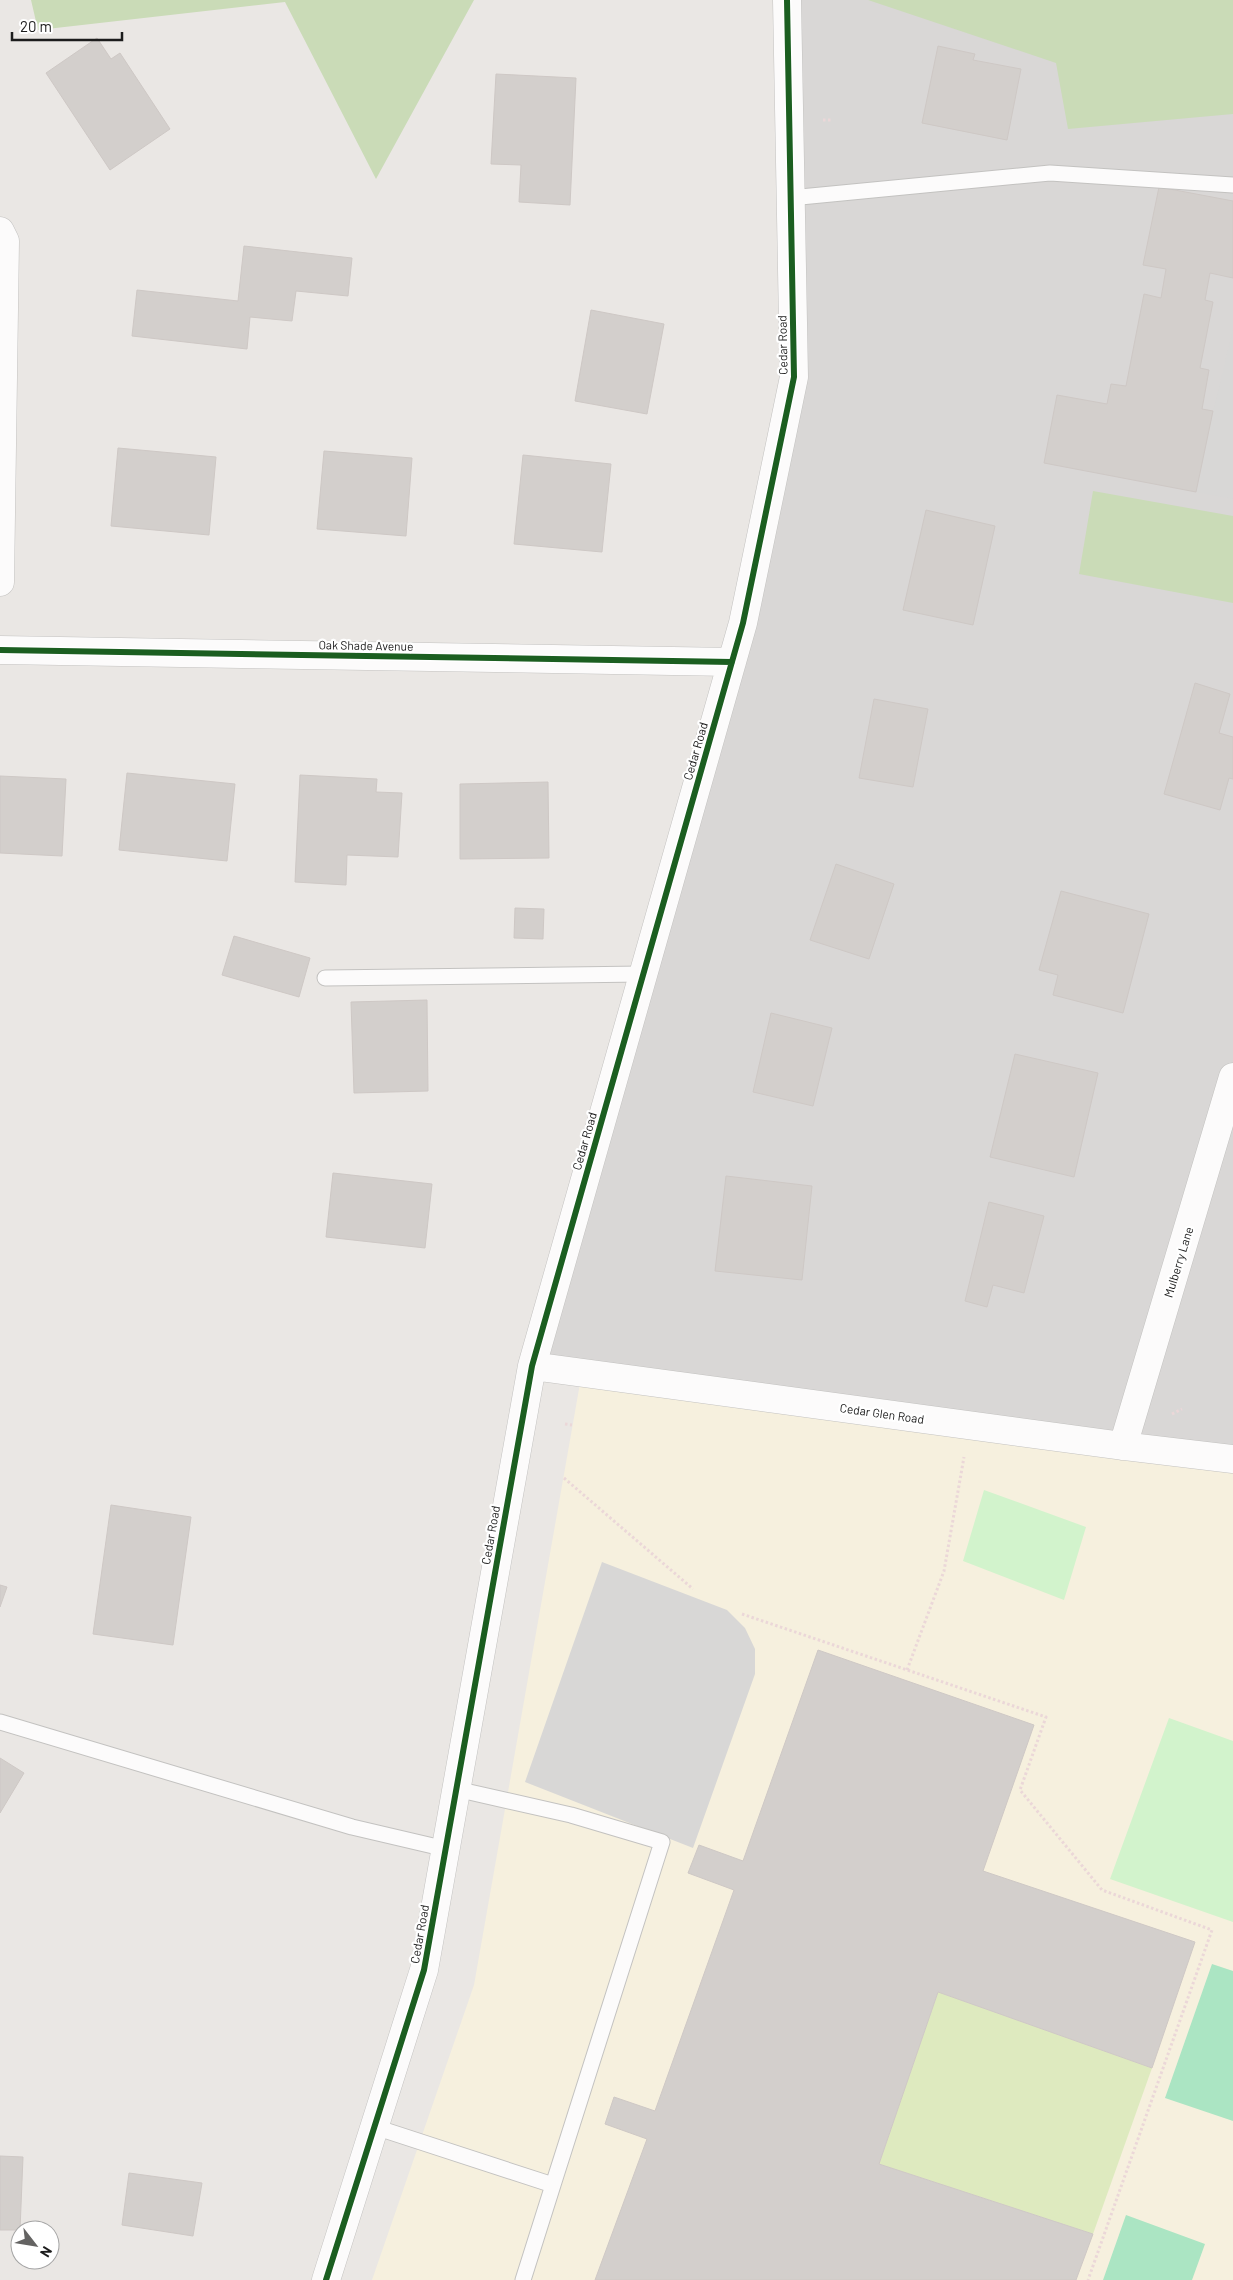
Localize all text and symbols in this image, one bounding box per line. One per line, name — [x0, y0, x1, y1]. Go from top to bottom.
scale bar — [12, 10, 122, 42]
text: 20 m — [20, 17, 52, 35]
street label: Cedar Road — [774, 315, 790, 375]
street label: Oak Shade Avenue — [318, 637, 414, 653]
street label: Cedar Road — [680, 720, 710, 782]
street label: Cedar Road — [569, 1110, 599, 1172]
street label: Mulberry Lane — [1161, 1225, 1195, 1299]
street label: Cedar Glen Road — [839, 1400, 925, 1426]
street label: Cedar Road — [478, 1504, 502, 1566]
street label: Cedar Road — [407, 1903, 431, 1965]
north arrow — [10, 2220, 60, 2270]
text: N — [37, 2244, 56, 2260]

